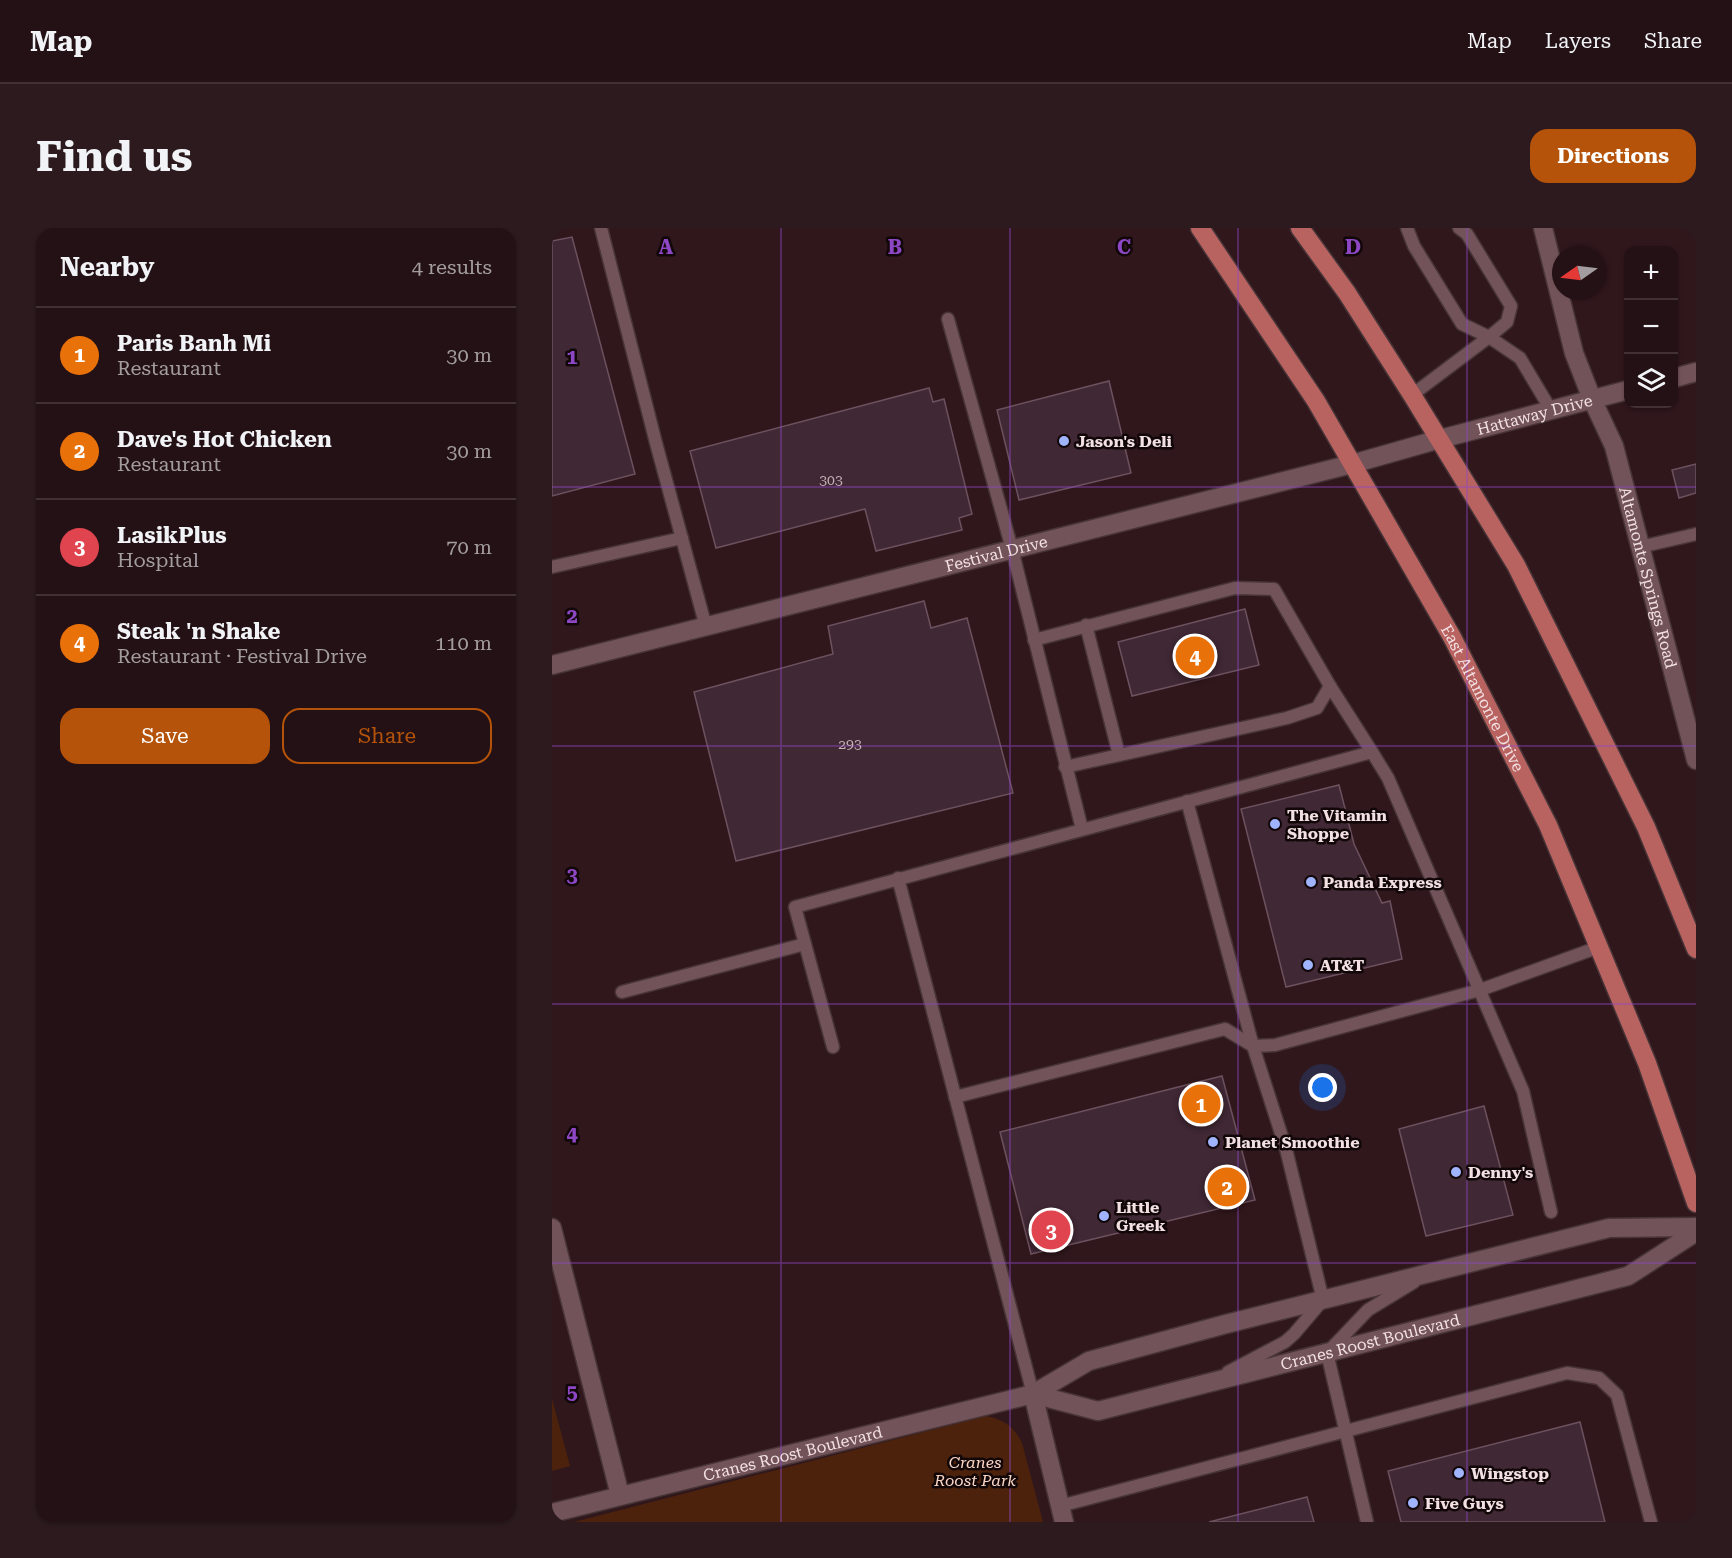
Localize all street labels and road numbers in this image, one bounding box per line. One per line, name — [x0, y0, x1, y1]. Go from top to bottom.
street label: Hattaway Drive — [1475, 391, 1595, 439]
street label: Altamonte Springs Road — [1615, 485, 1681, 670]
street label: Festival Drive — [943, 532, 1050, 576]
street label: East Altamonte Drive — [1437, 621, 1528, 775]
street label: Cranes Roost Boulevard — [1279, 1310, 1462, 1374]
street label: Cranes Roost Boulevard — [701, 1423, 885, 1485]

